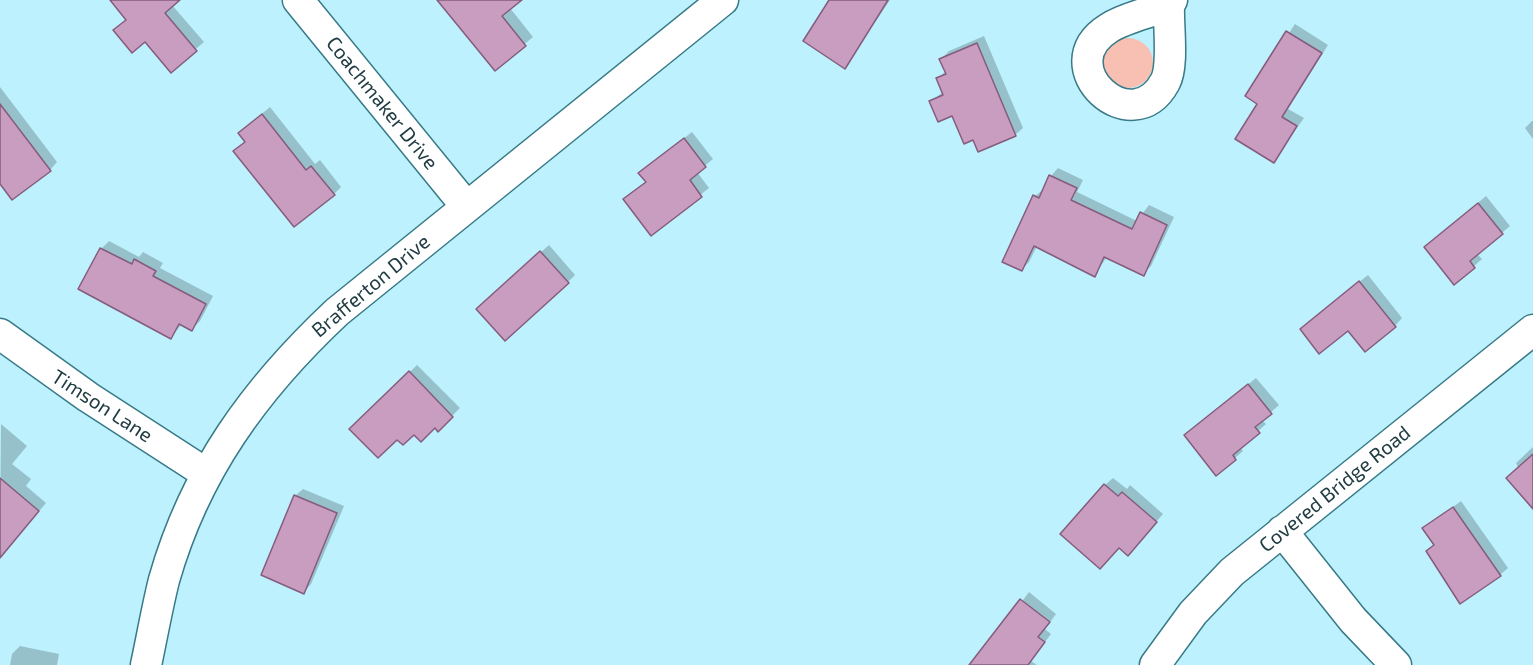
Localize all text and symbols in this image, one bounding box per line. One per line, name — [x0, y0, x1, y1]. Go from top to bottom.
street label: Coachmaker Drive — [321, 32, 443, 174]
street label: Brafferton Drive — [307, 230, 435, 342]
street label: Timson Lane — [47, 365, 157, 447]
street label: Covered Bridge Road — [1255, 421, 1415, 557]

